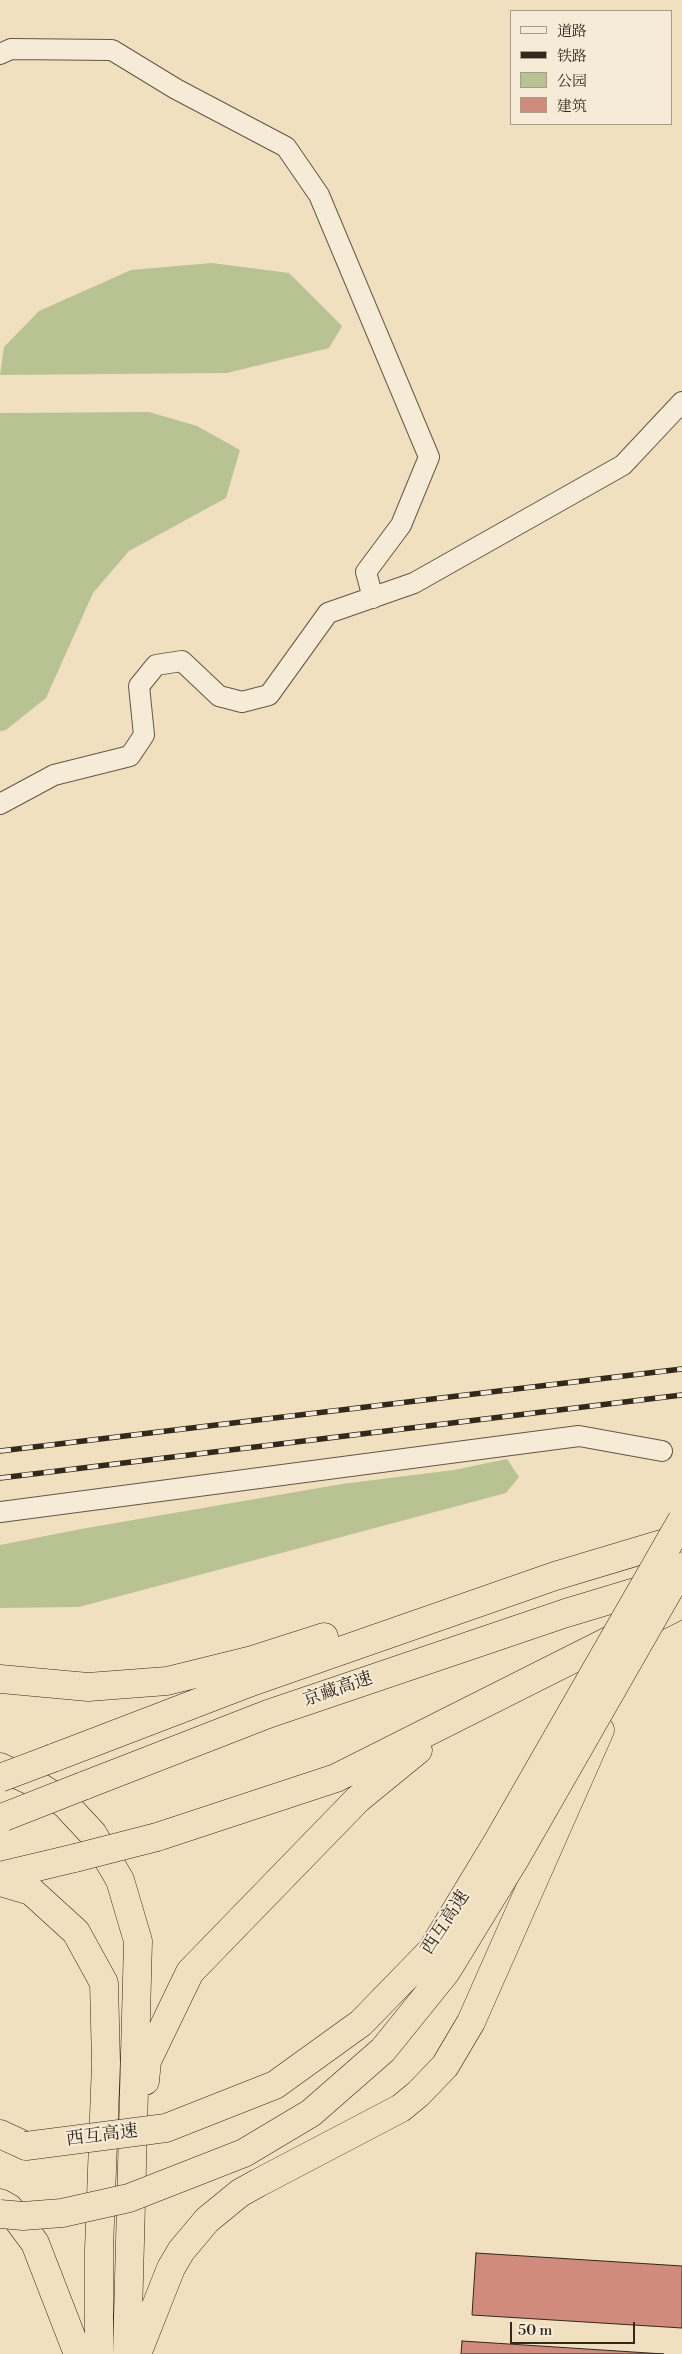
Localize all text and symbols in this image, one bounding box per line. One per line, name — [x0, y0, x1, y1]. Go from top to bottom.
legend — [510, 10, 672, 125]
text: 道路 — [557, 22, 587, 41]
text: 铁路 — [557, 47, 587, 66]
text: 公园 — [557, 72, 587, 91]
text: 建筑 — [557, 97, 587, 116]
street label: 京藏高速 — [300, 1668, 376, 1712]
street label: 西互高速 — [417, 1887, 475, 1959]
street label: 西互高速 — [65, 2121, 139, 2151]
scale bar — [512, 2312, 637, 2344]
text: 50 m — [518, 2321, 552, 2340]

